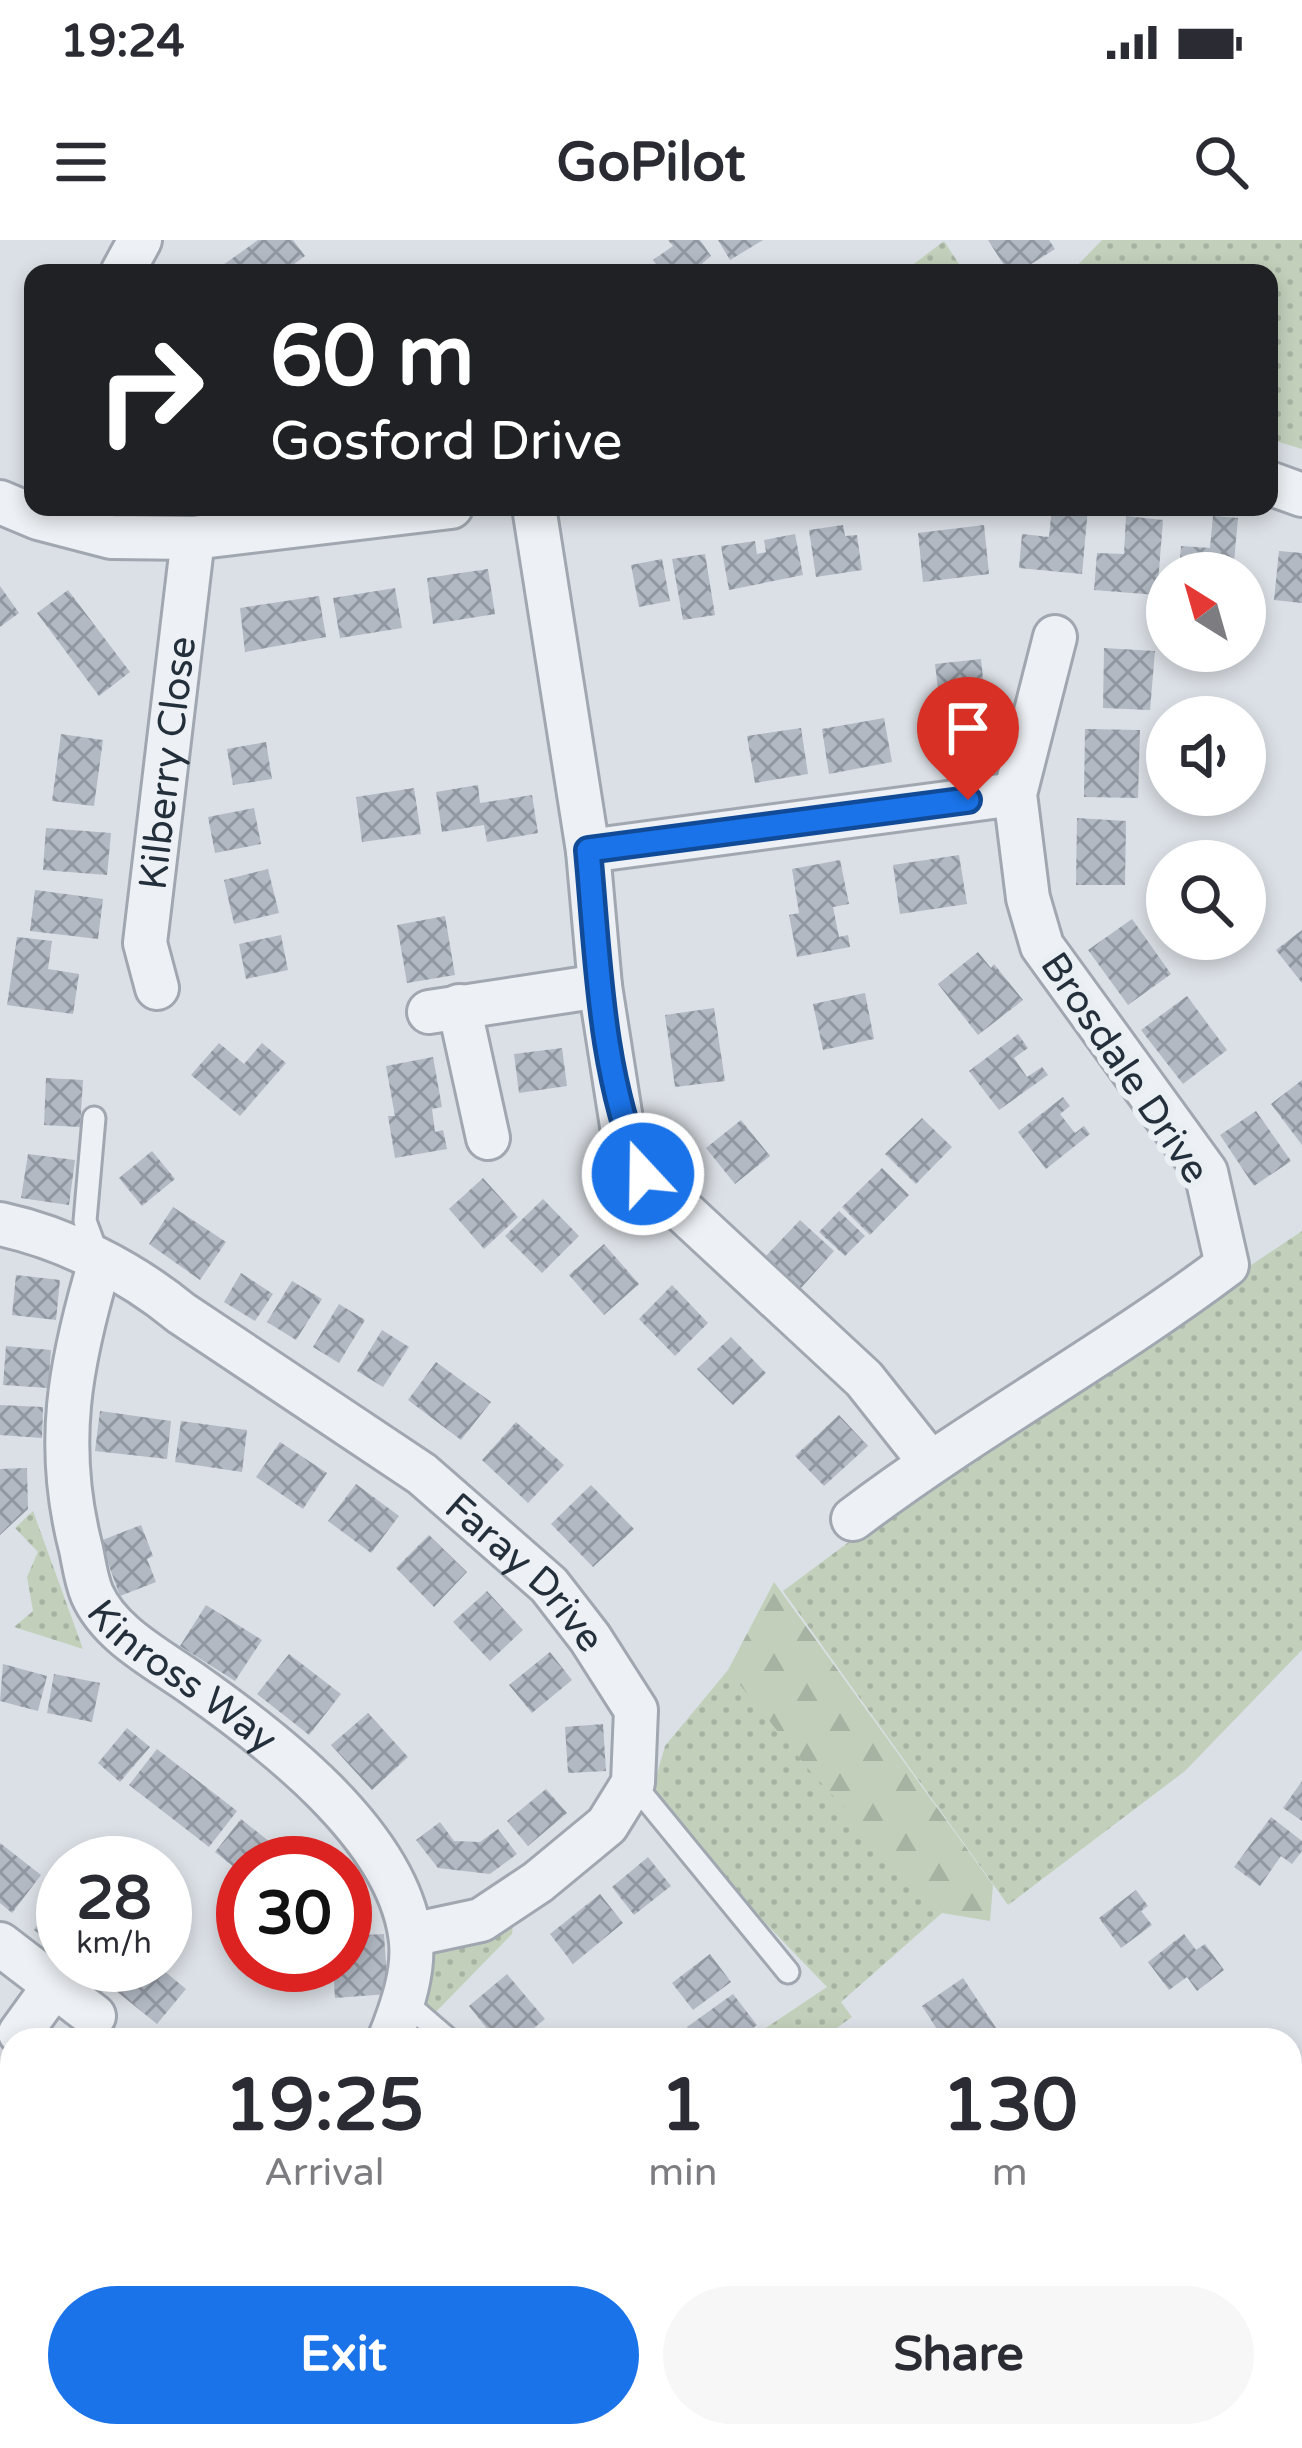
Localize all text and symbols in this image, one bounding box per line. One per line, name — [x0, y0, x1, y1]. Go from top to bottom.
text: 19:24 — [60, 15, 185, 69]
icon: menu — [48, 129, 114, 195]
icon: search — [1188, 129, 1254, 195]
text: GoPilot — [557, 130, 745, 195]
text: 60 m — [270, 307, 474, 408]
icon: right — [72, 312, 228, 468]
text: Gosford Drive — [270, 409, 623, 474]
north arrow — [1146, 552, 1266, 672]
map controls — [1146, 552, 1266, 960]
street label: Kilberry Close — [130, 634, 206, 892]
pin — [917, 677, 1019, 800]
icon: arrive — [935, 695, 1001, 761]
button: sound — [1146, 696, 1266, 816]
button: search — [1146, 840, 1266, 960]
street label: Brosdale Drive — [1030, 944, 1219, 1192]
position arrow — [580, 1111, 706, 1237]
street label: Faray Drive — [435, 1483, 614, 1661]
street label: Kinross Way — [77, 1591, 286, 1763]
speed limit sign: 30 — [216, 1836, 372, 1992]
text: 28 — [76, 1863, 152, 1935]
text: km/h — [76, 1925, 152, 1962]
text: 19:25 — [224, 2063, 424, 2150]
text: 1 — [660, 2063, 706, 2150]
text: 130 — [942, 2063, 1078, 2150]
text: Arrival — [264, 2149, 384, 2196]
text: min — [648, 2149, 718, 2196]
text: m — [992, 2149, 1028, 2196]
button: Exit — [48, 2286, 639, 2424]
button: Share — [663, 2286, 1254, 2424]

